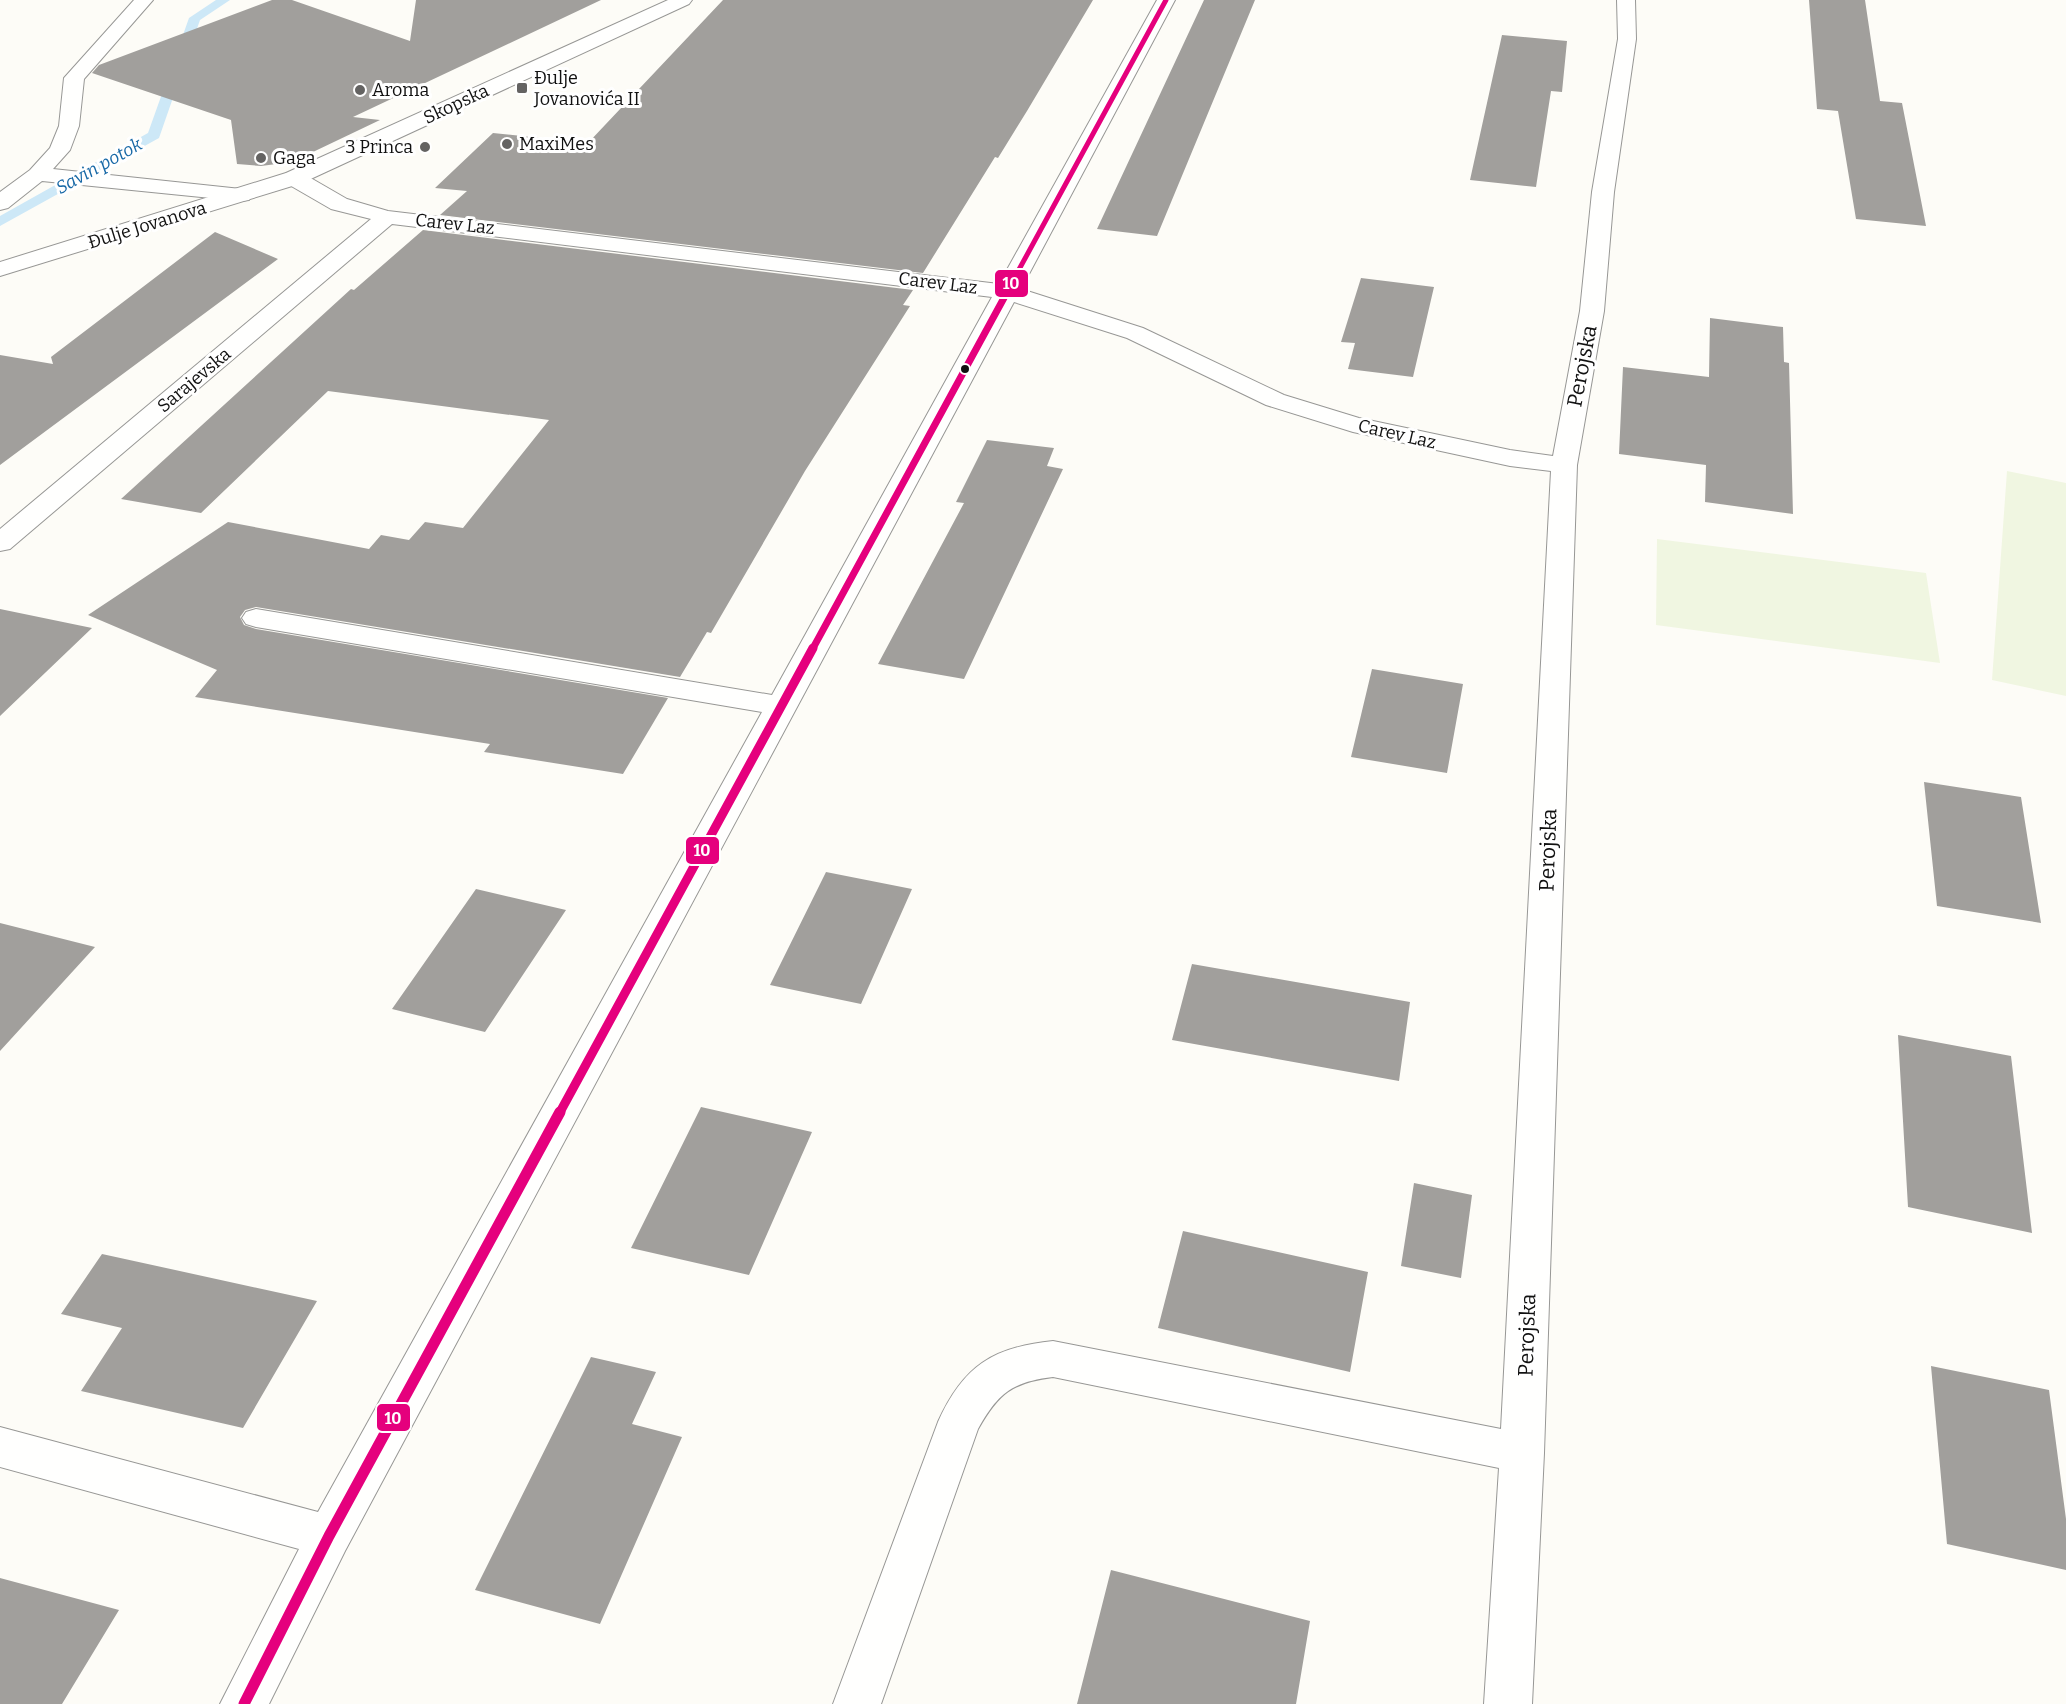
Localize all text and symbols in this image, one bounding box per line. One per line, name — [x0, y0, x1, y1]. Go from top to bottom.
place label: Đulje Jovanovića II — [533, 67, 640, 110]
place label: Aroma — [372, 79, 429, 101]
street label: Skopska — [420, 79, 492, 129]
marker: Đulje Jovanovića II — [515, 81, 529, 95]
marker: Aroma — [353, 83, 367, 97]
water label: Savin potok — [52, 133, 146, 199]
place label: MaxiMes — [519, 133, 594, 155]
place label: 3 Princa — [345, 136, 413, 158]
marker: MaxiMes — [500, 137, 514, 151]
marker: 3 Princa — [418, 140, 432, 154]
place label: Gaga — [273, 147, 316, 169]
marker: Gaga — [254, 151, 268, 165]
street label: Đulje Jovanova — [85, 197, 209, 253]
street label: Carev Laz — [414, 209, 496, 239]
street label: Carev Laz — [897, 267, 979, 299]
line badge: 10 — [994, 269, 1029, 298]
text: 10 — [1002, 274, 1020, 293]
street label: Perojska — [1561, 322, 1603, 409]
street label: Sarajevska — [153, 343, 235, 417]
unlabelled marker — [959, 363, 971, 375]
street label: Carev Laz — [1356, 414, 1438, 454]
street label: Perojska — [1534, 808, 1562, 892]
line badge: 10 — [685, 836, 720, 865]
text: 10 — [693, 841, 711, 860]
street label: Perojska — [1513, 1293, 1541, 1377]
line badge: 10 — [376, 1403, 411, 1432]
text: 10 — [384, 1409, 402, 1428]

